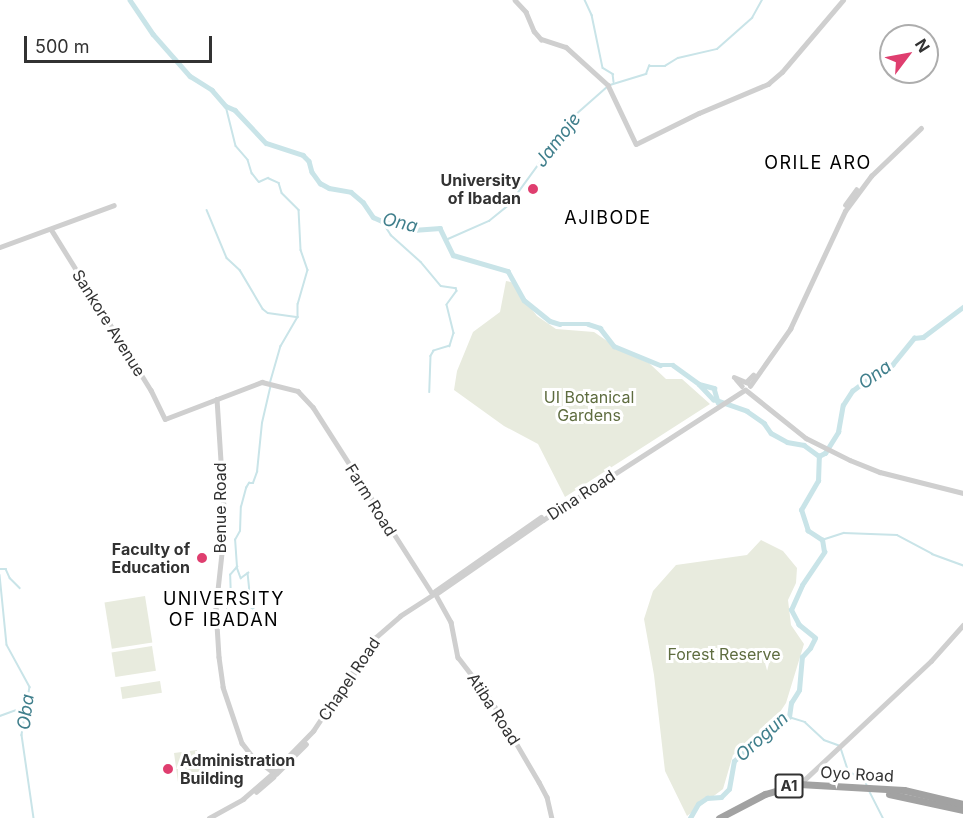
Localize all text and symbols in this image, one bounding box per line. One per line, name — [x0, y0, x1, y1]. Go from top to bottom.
scale bar — [27, 24, 214, 62]
north arrow — [879, 24, 939, 84]
text: N — [911, 35, 934, 56]
text: 500 m — [35, 36, 89, 57]
water label: Jamoje — [530, 109, 586, 171]
district label: ORILE ARO — [764, 152, 872, 174]
place label: University of Ibadan — [440, 170, 521, 208]
marker: University of Ibadan — [526, 182, 540, 196]
district label: AJIBODE — [564, 207, 652, 229]
water label: Ona — [380, 208, 420, 238]
street label: Sankore Avenue — [68, 266, 150, 380]
water label: Ona — [854, 356, 896, 394]
park label: UI Botanical Gardens — [544, 387, 634, 425]
street label: Farm Road — [341, 460, 401, 540]
street label: Benue Road — [210, 462, 230, 554]
street label: Dina Road — [544, 466, 618, 524]
place label: Faculty of Education — [111, 539, 190, 577]
marker: Faculty of Education — [195, 551, 209, 565]
district label: UNIVERSITY OF IBADAN — [163, 589, 285, 632]
street label: Chapel Road — [314, 634, 384, 724]
park label: Forest Reserve — [667, 644, 781, 664]
street label: Atiba Road — [464, 669, 524, 749]
water label: Oba — [13, 693, 39, 731]
water label: Orogun — [731, 708, 793, 766]
place label: Administration Building — [180, 750, 295, 788]
marker: Administration Building — [161, 762, 175, 776]
street label: Oyo Road — [820, 762, 894, 786]
road number: A1 — [774, 774, 804, 798]

